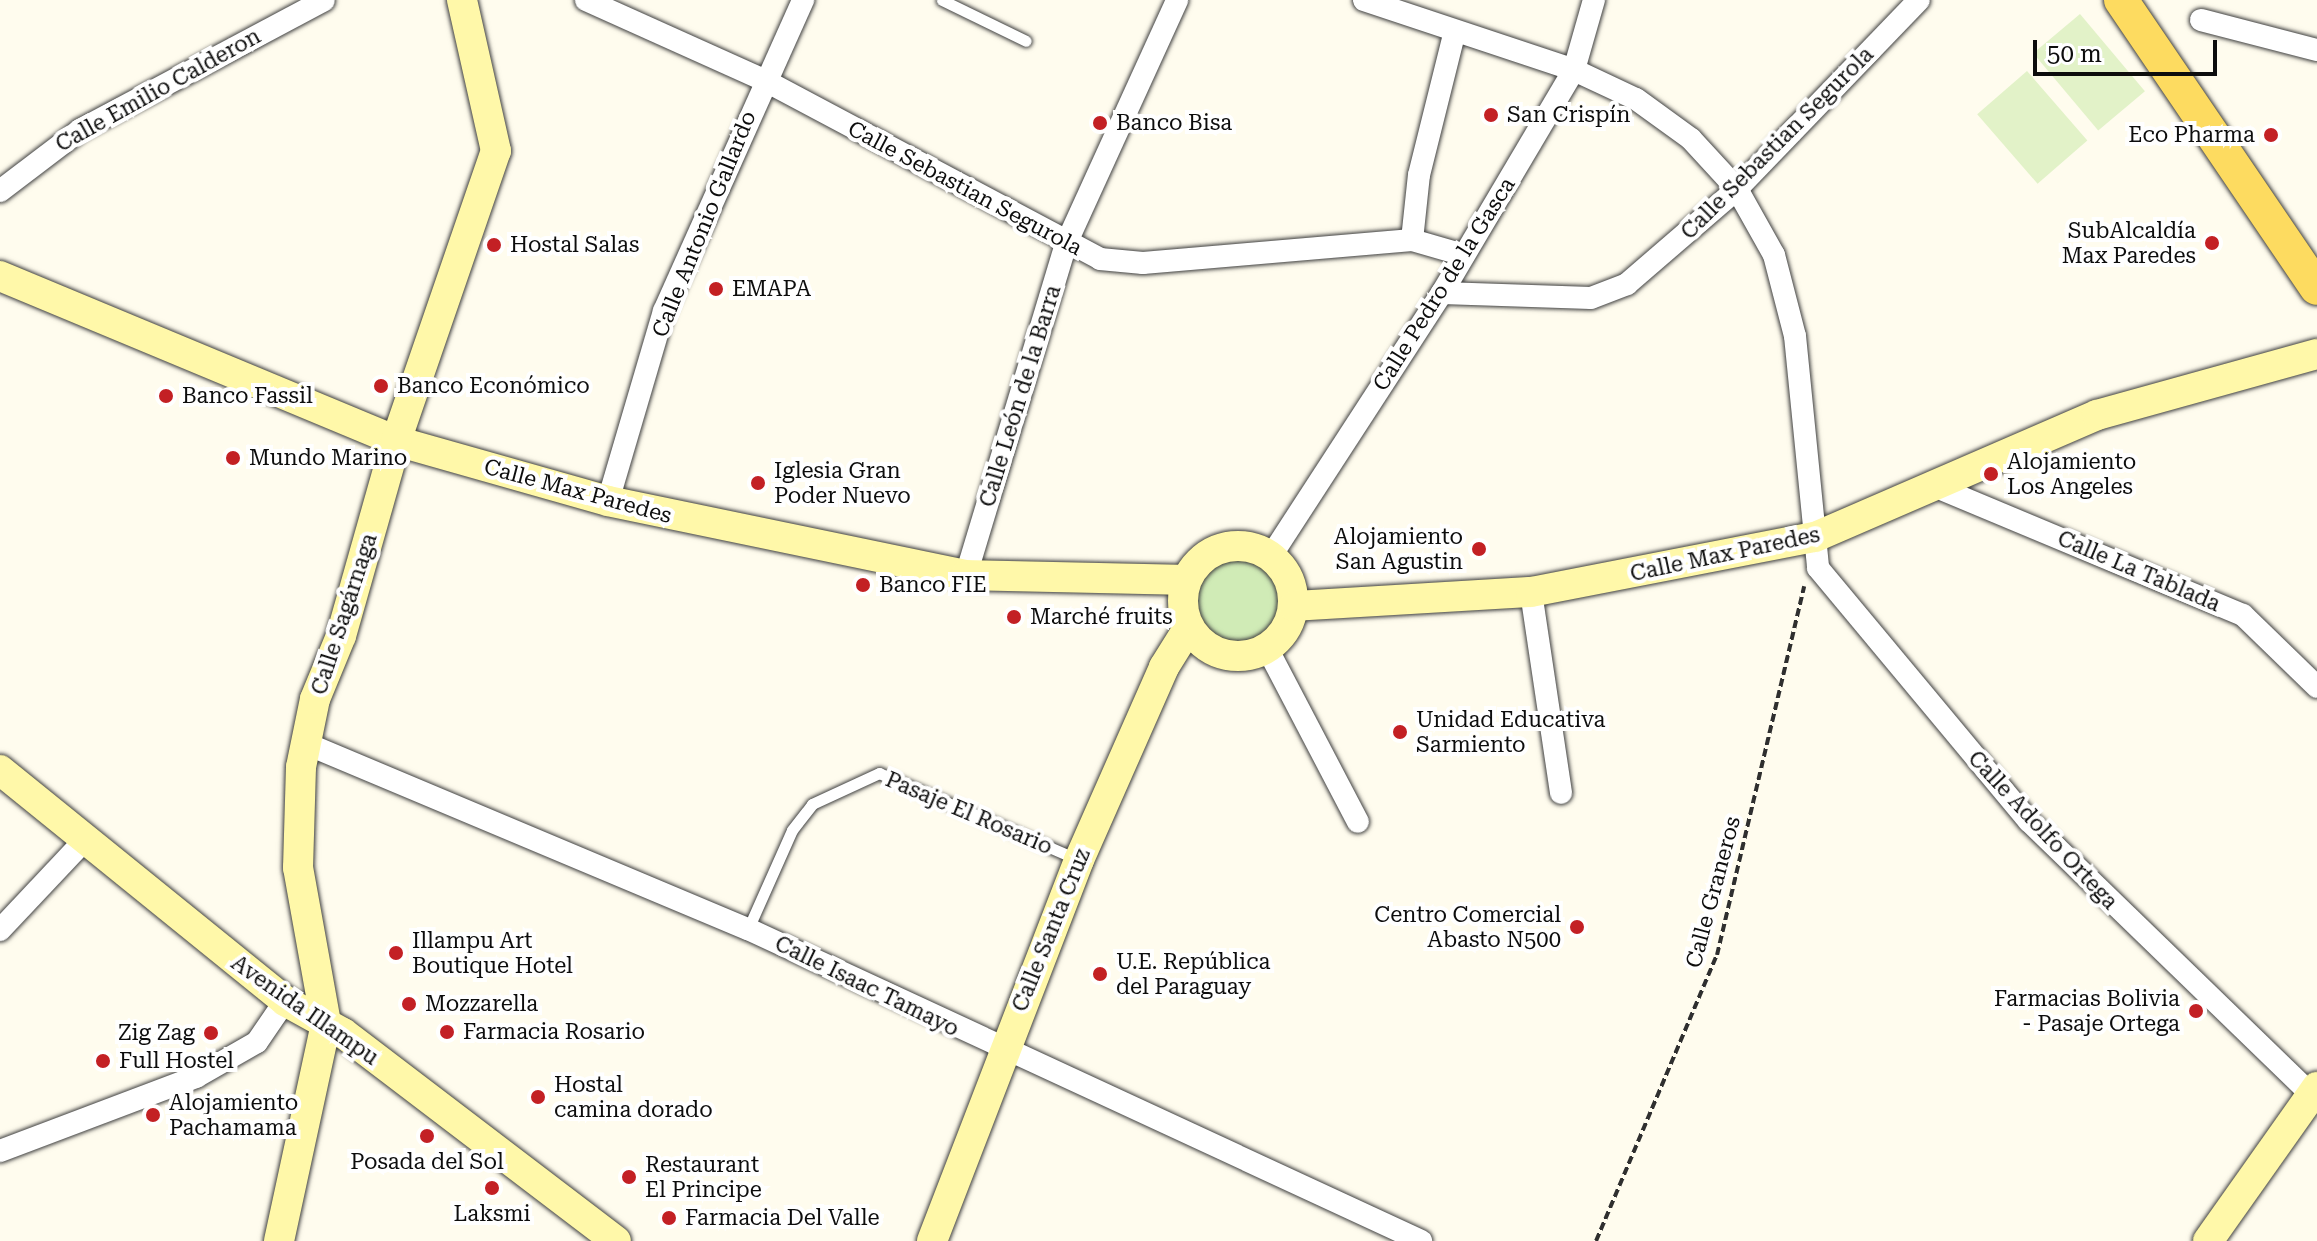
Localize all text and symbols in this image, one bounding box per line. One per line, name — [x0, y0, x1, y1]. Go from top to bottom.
street label: Calle Emilio Calderon — [51, 23, 265, 157]
scale bar — [2037, 24, 2221, 74]
text: 50 m — [2047, 40, 2102, 68]
street label: Calle Sebastian Segurola — [1675, 41, 1879, 245]
place label: San Crispín — [1507, 102, 1630, 128]
marker: San Crispín — [1482, 106, 1500, 124]
street label: Calle Antonio Gallardo — [647, 107, 761, 341]
place label: Banco Bisa — [1116, 110, 1232, 136]
marker: Banco Bisa — [1091, 114, 1109, 132]
street label: Calle Sebastian Segurola — [843, 115, 1087, 261]
place label: Eco Pharma — [2128, 122, 2255, 148]
marker: Eco Pharma — [2262, 126, 2280, 144]
street label: Calle Pedro de la Gasca — [1367, 172, 1521, 396]
place label: SubAlcaldía Max Paredes — [2062, 217, 2196, 268]
place label: Hostal Salas — [510, 232, 639, 258]
marker: SubAlcaldía Max Paredes — [2203, 234, 2221, 252]
marker: Hostal Salas — [485, 236, 503, 254]
place label: EMAPA — [732, 276, 811, 302]
marker: EMAPA — [707, 280, 725, 298]
street label: Calle León de la Barra — [974, 282, 1066, 510]
place label: Banco Económico — [397, 373, 590, 399]
marker: Banco Económico — [372, 377, 390, 395]
place label: Banco Fassil — [182, 383, 313, 409]
marker: Banco Fassil — [157, 387, 175, 405]
place label: Mundo Marino — [249, 445, 407, 471]
place label: Alojamiento Los Angeles — [2007, 448, 2136, 500]
marker: Mundo Marino — [224, 449, 242, 467]
street label: Calle Max Paredes — [481, 453, 675, 529]
place label: Iglesia Gran Poder Nuevo — [774, 457, 911, 508]
marker: Alojamiento Los Angeles — [1982, 465, 2000, 483]
marker: Iglesia Gran Poder Nuevo — [749, 474, 767, 492]
street label: Calle Max Paredes — [1628, 521, 1822, 587]
place label: Alojamiento San Agustin — [1334, 523, 1463, 574]
street label: Calle La Tablada — [2054, 525, 2224, 617]
street label: Calle Sagárnaga — [305, 530, 383, 698]
marker: Alojamiento San Agustin — [1470, 540, 1488, 558]
place label: Banco FIE — [879, 572, 987, 598]
marker: Banco FIE — [854, 576, 872, 594]
place label: Marché fruits — [1030, 604, 1173, 630]
marker: Marché fruits — [1005, 608, 1023, 626]
place label: Unidad Educativa Sarmiento — [1416, 706, 1605, 758]
marker: Unidad Educativa Sarmiento — [1391, 723, 1409, 741]
street label: Calle Adolfo Ortega — [1963, 745, 2123, 915]
street label: Pasaje El Rosario — [882, 766, 1056, 860]
street label: Calle Graneros — [1680, 813, 1746, 971]
street label: Calle Santa Cruz — [1006, 845, 1096, 1015]
place label: Centro Comercial Abasto N500 — [1374, 901, 1561, 952]
marker: Centro Comercial Abasto N500 — [1568, 918, 1586, 936]
place label: Illampu Art Boutique Hotel — [412, 927, 573, 978]
street label: Calle Isaac Tamayo — [771, 930, 963, 1042]
marker: Illampu Art Boutique Hotel — [387, 944, 405, 962]
place label: U.E. República del Paraguay — [1116, 948, 1270, 1000]
street label: Avenida Illampu — [226, 949, 384, 1071]
marker: U.E. República del Paraguay — [1091, 965, 1109, 983]
place label: Farmacias Bolivia - Pasaje Ortega — [1994, 985, 2180, 1036]
place label: Mozzarella — [425, 991, 538, 1017]
marker: Mozzarella — [400, 995, 418, 1013]
marker: Farmacias Bolivia - Pasaje Ortega — [2187, 1002, 2205, 1020]
place label: Farmacia Rosario — [463, 1019, 645, 1045]
place label: Zig Zag — [118, 1020, 195, 1046]
marker: Farmacia Rosario — [438, 1023, 456, 1041]
marker: Zig Zag — [202, 1024, 220, 1042]
place label: Full Hostel — [119, 1048, 234, 1074]
marker: Full Hostel — [94, 1052, 112, 1070]
place label: Hostal camina dorado — [554, 1071, 713, 1122]
marker: Hostal camina dorado — [529, 1088, 547, 1106]
place label: Alojamiento Pachamama — [169, 1089, 298, 1140]
marker: Alojamiento Pachamama — [144, 1106, 162, 1124]
marker: Posada del Sol — [418, 1127, 436, 1145]
place label: Posada del Sol — [350, 1149, 504, 1175]
place label: Restaurant El Principe — [645, 1151, 762, 1202]
marker: Restaurant El Principe — [620, 1168, 638, 1186]
marker: Laksmi — [483, 1179, 501, 1197]
place label: Laksmi — [453, 1201, 531, 1227]
place label: Farmacia Del Valle — [685, 1205, 880, 1231]
marker: Farmacia Del Valle — [660, 1209, 678, 1227]

